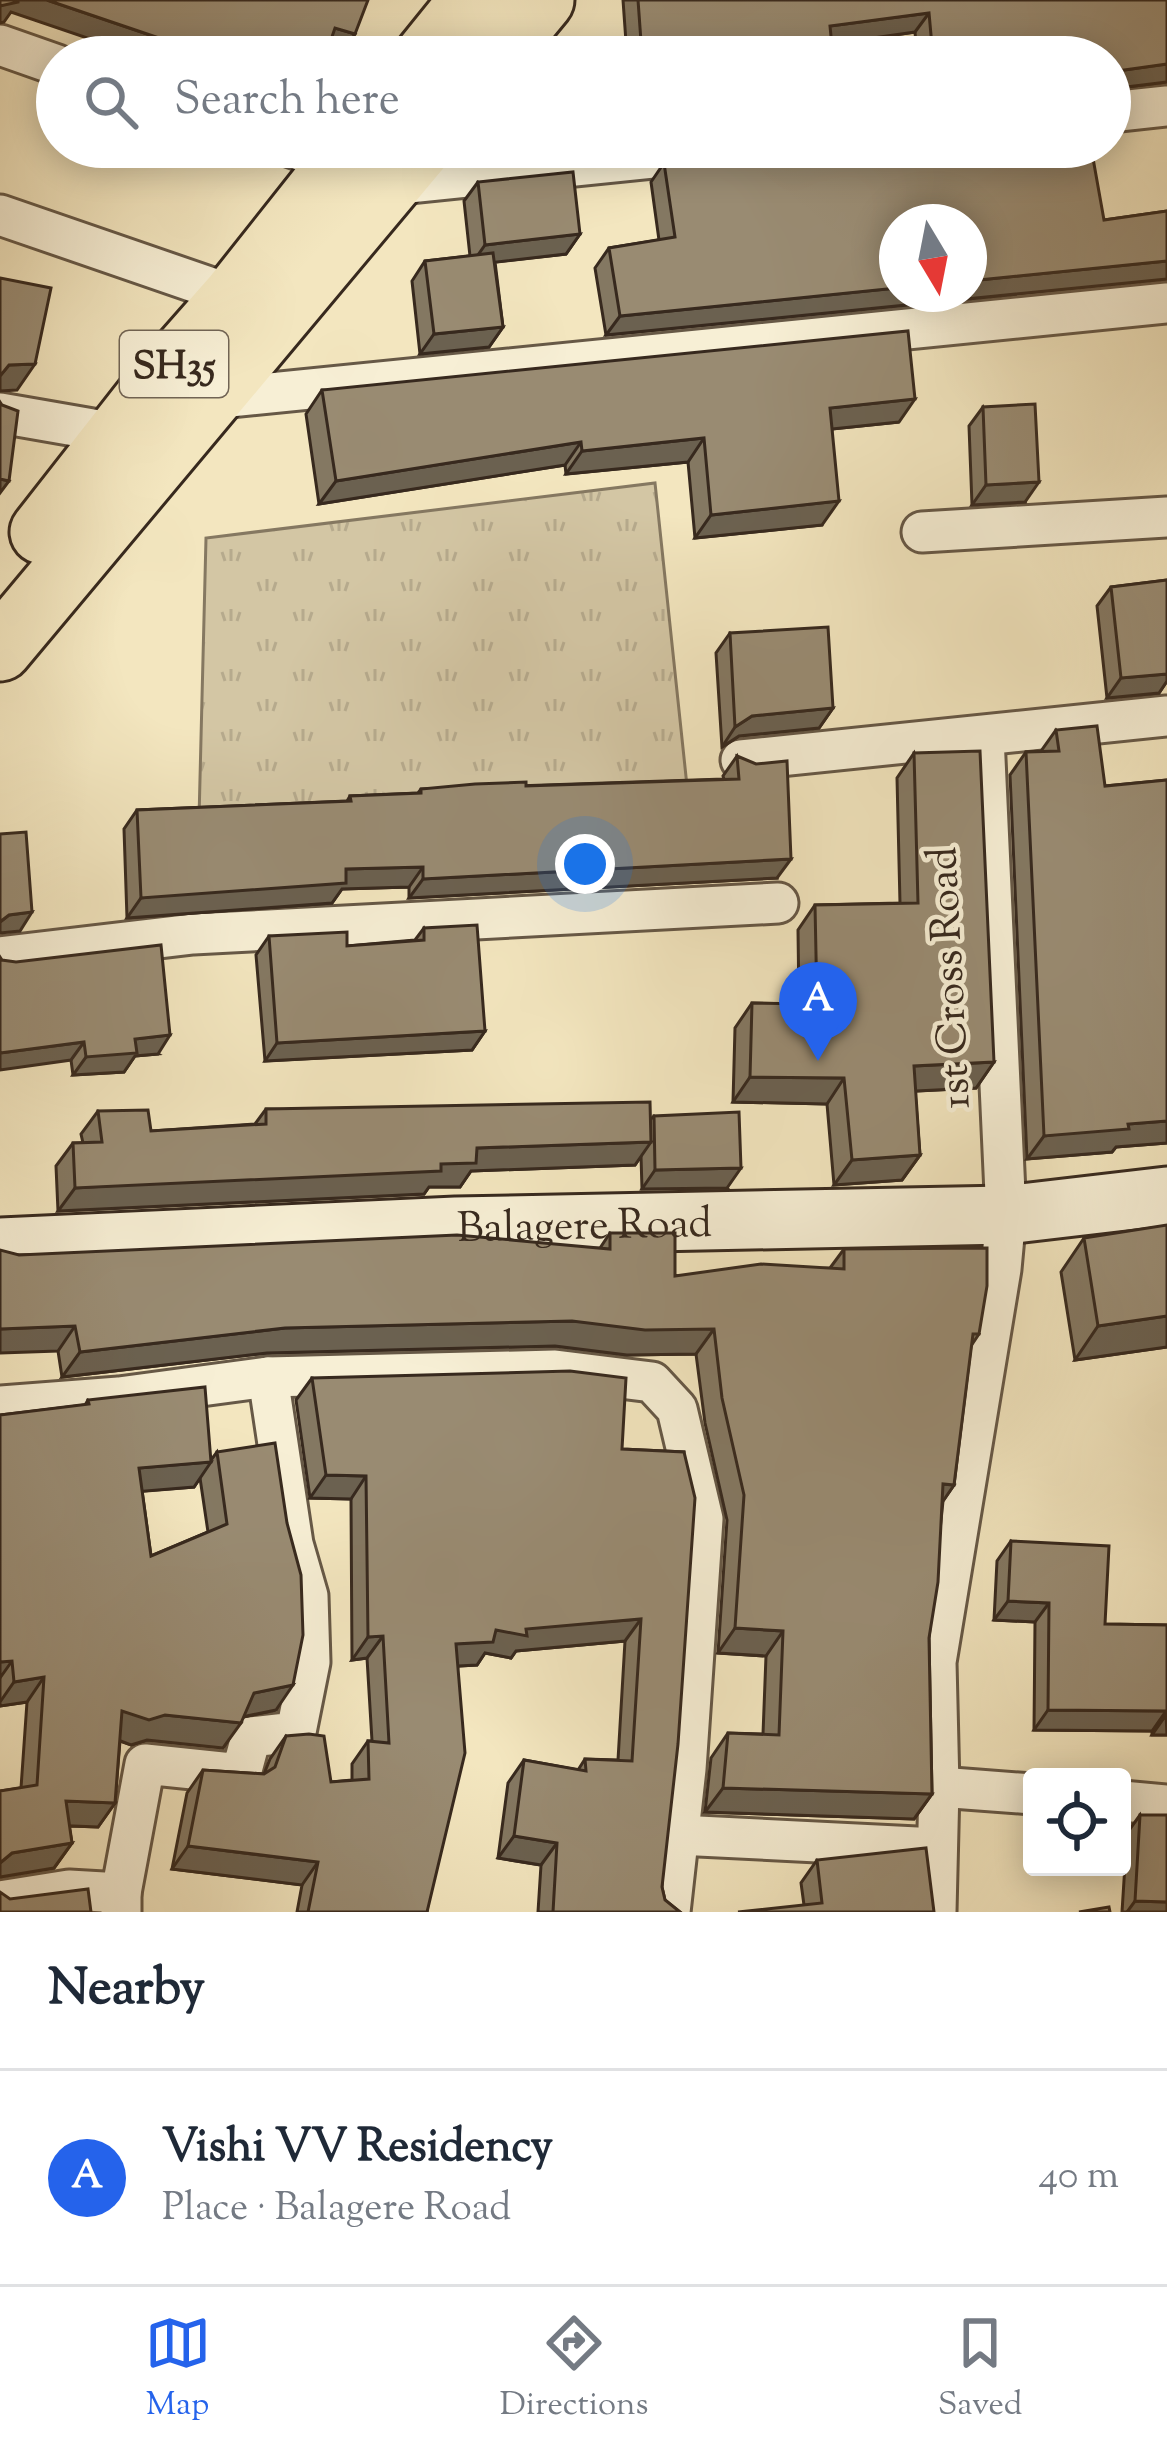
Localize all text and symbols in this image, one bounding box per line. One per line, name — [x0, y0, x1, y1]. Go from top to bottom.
search box — [36, 36, 1131, 168]
icon: search — [78, 69, 144, 135]
text: Search here — [174, 70, 400, 135]
north arrow — [879, 204, 987, 312]
road number: SH35 — [120, 331, 228, 397]
your location — [555, 834, 615, 894]
street label: 1st Cross Road — [915, 845, 989, 1110]
pin: A — [779, 962, 857, 1061]
street label: Balagere Road — [457, 1196, 713, 1261]
map controls — [1023, 1768, 1131, 1876]
button: locate — [1023, 1768, 1131, 1876]
text: Nearby — [48, 1954, 205, 2027]
text: Vishi VV Residency — [162, 2117, 553, 2182]
text: A — [71, 2150, 103, 2206]
text: 40 m — [1039, 2150, 1119, 2206]
text: Place · Balagere Road — [162, 2182, 511, 2238]
tab: Map — [145, 2310, 211, 2430]
tab: Directions — [500, 2310, 649, 2430]
tab: Saved — [938, 2310, 1022, 2430]

